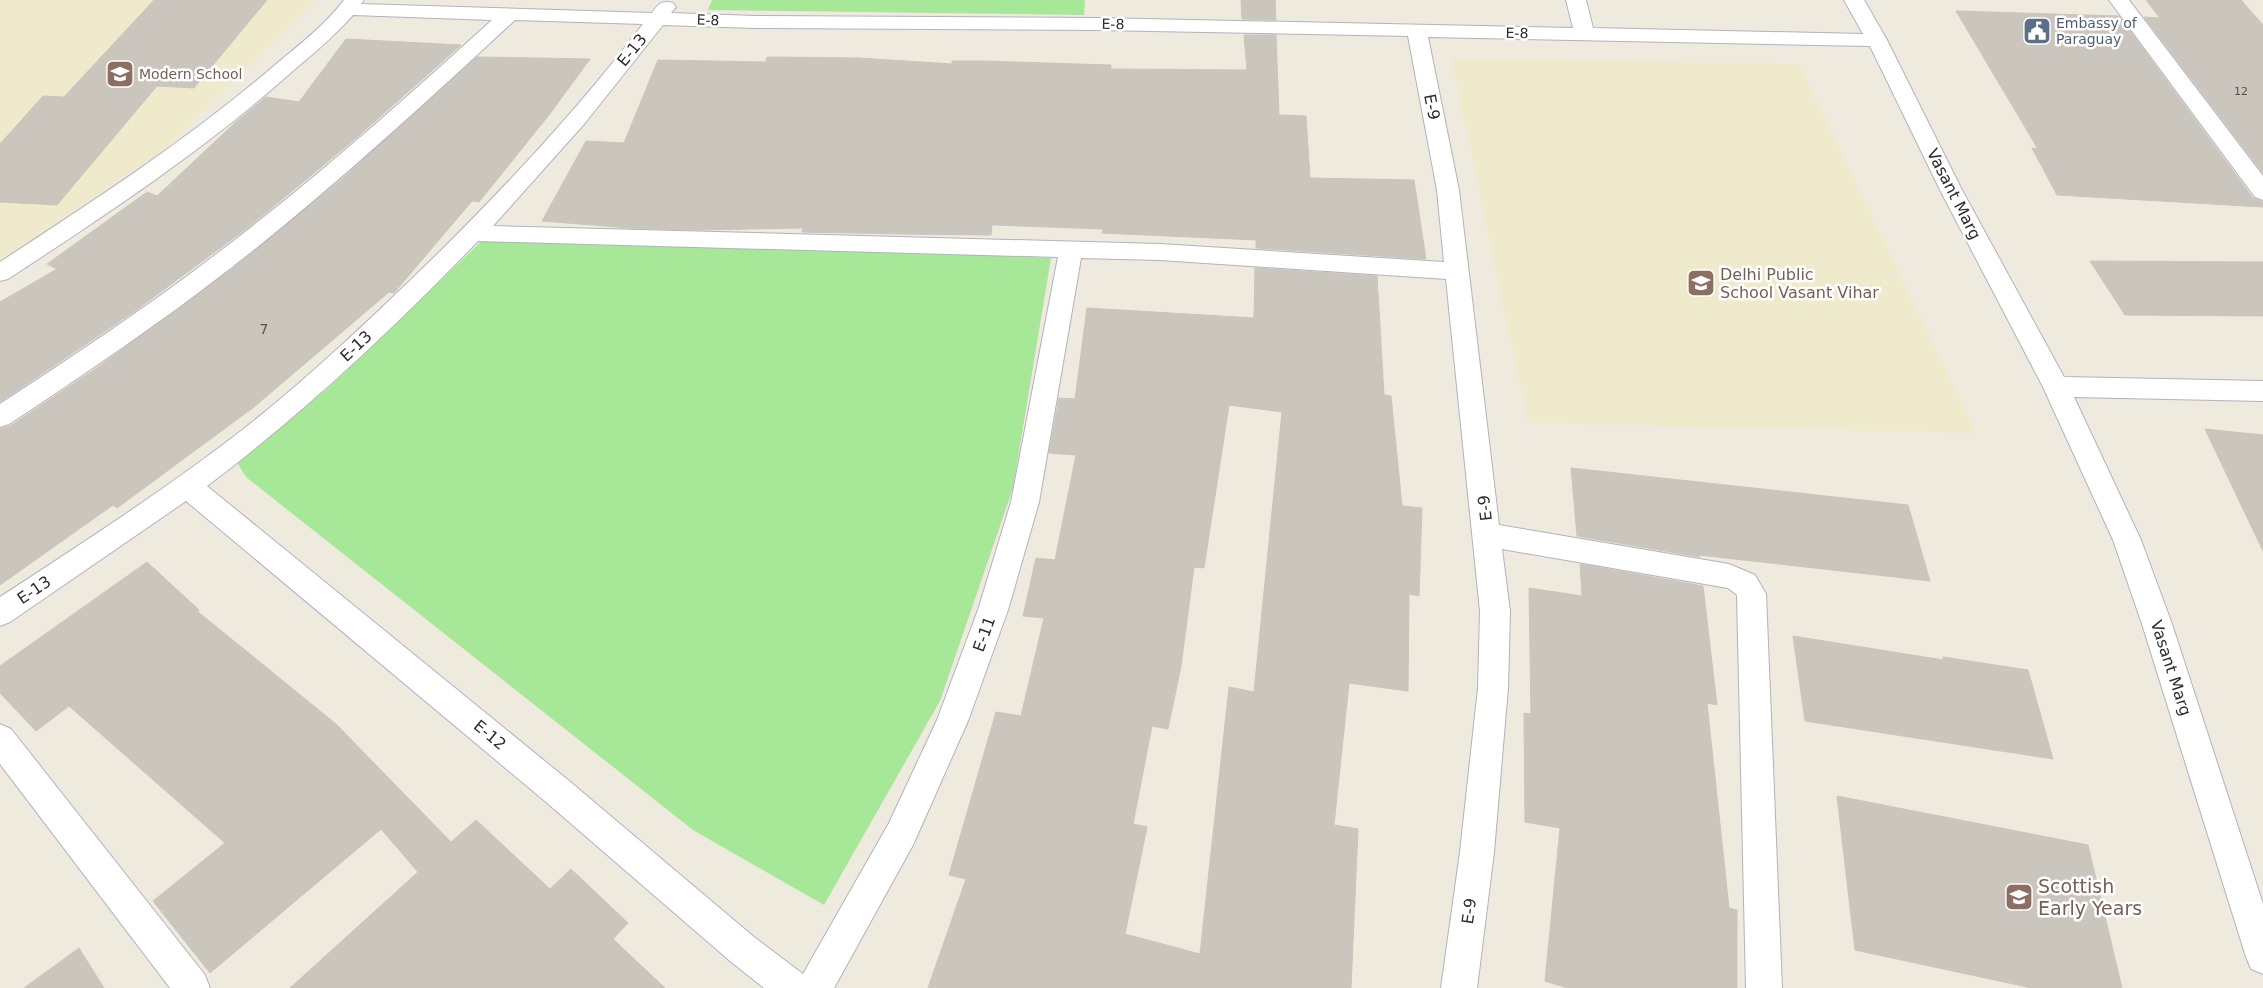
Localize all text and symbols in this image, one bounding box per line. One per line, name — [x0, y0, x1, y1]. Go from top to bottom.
street label: E-8 — [696, 12, 720, 28]
place label: Embassy of Paraguay — [2056, 15, 2138, 47]
street label: E-8 — [1101, 16, 1125, 32]
public building icon: Embassy of Paraguay — [2022, 16, 2052, 46]
street label: E-8 — [1505, 25, 1529, 41]
street label: E-13 — [613, 30, 651, 70]
school or university icon: Modern School — [105, 59, 135, 89]
place label: Modern School — [139, 66, 242, 82]
house number: 12 — [2234, 85, 2248, 98]
street label: E-9 — [1420, 92, 1444, 122]
street label: Vasant Marg — [1923, 145, 1985, 243]
place label: Delhi Public School Vasant Vihar — [1720, 265, 1879, 302]
school or university icon: Delhi Public School Vasant Vihar — [1686, 268, 1716, 298]
house number: 7 — [260, 321, 268, 337]
street label: E-13 — [336, 327, 376, 365]
street label: E-9 — [1474, 494, 1496, 522]
street label: E-13 — [14, 572, 54, 608]
street label: E-11 — [969, 614, 999, 654]
street label: Vasant Marg — [2147, 618, 2195, 718]
street label: E-12 — [470, 716, 510, 754]
place label: Scottish Early Years — [2038, 875, 2142, 919]
school or university icon: Scottish Early Years — [2004, 882, 2034, 912]
street label: E-9 — [1458, 897, 1480, 925]

